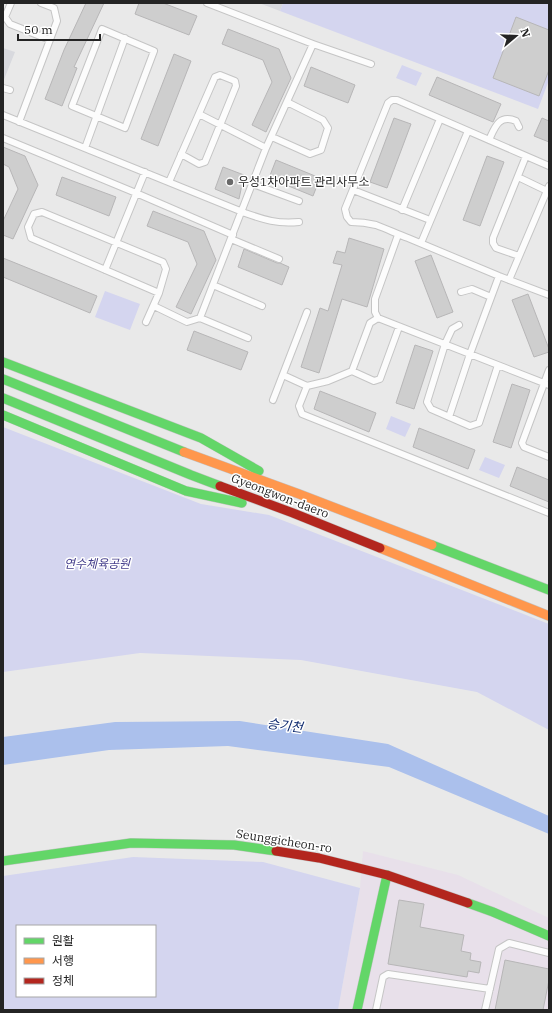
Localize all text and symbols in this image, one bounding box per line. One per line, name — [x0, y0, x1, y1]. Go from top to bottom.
scale bar — [18, 16, 100, 42]
north arrow — [496, 16, 536, 56]
text: 50 m — [24, 22, 53, 37]
text: N — [517, 26, 534, 39]
place label: 우성1차아파트 관리사무소 — [238, 174, 369, 189]
marker: 우성1차아파트 관리사무소 — [225, 177, 235, 187]
street label: Gyeongwon-daero — [229, 470, 331, 521]
park label: 연수체육공원 — [64, 556, 131, 571]
water label: 승기천 — [266, 715, 305, 736]
street label: Seunggicheon-ro — [235, 826, 333, 856]
legend — [16, 925, 156, 997]
text: 원활 — [52, 933, 74, 948]
text: 서행 — [52, 953, 74, 968]
text: 정체 — [52, 973, 74, 988]

